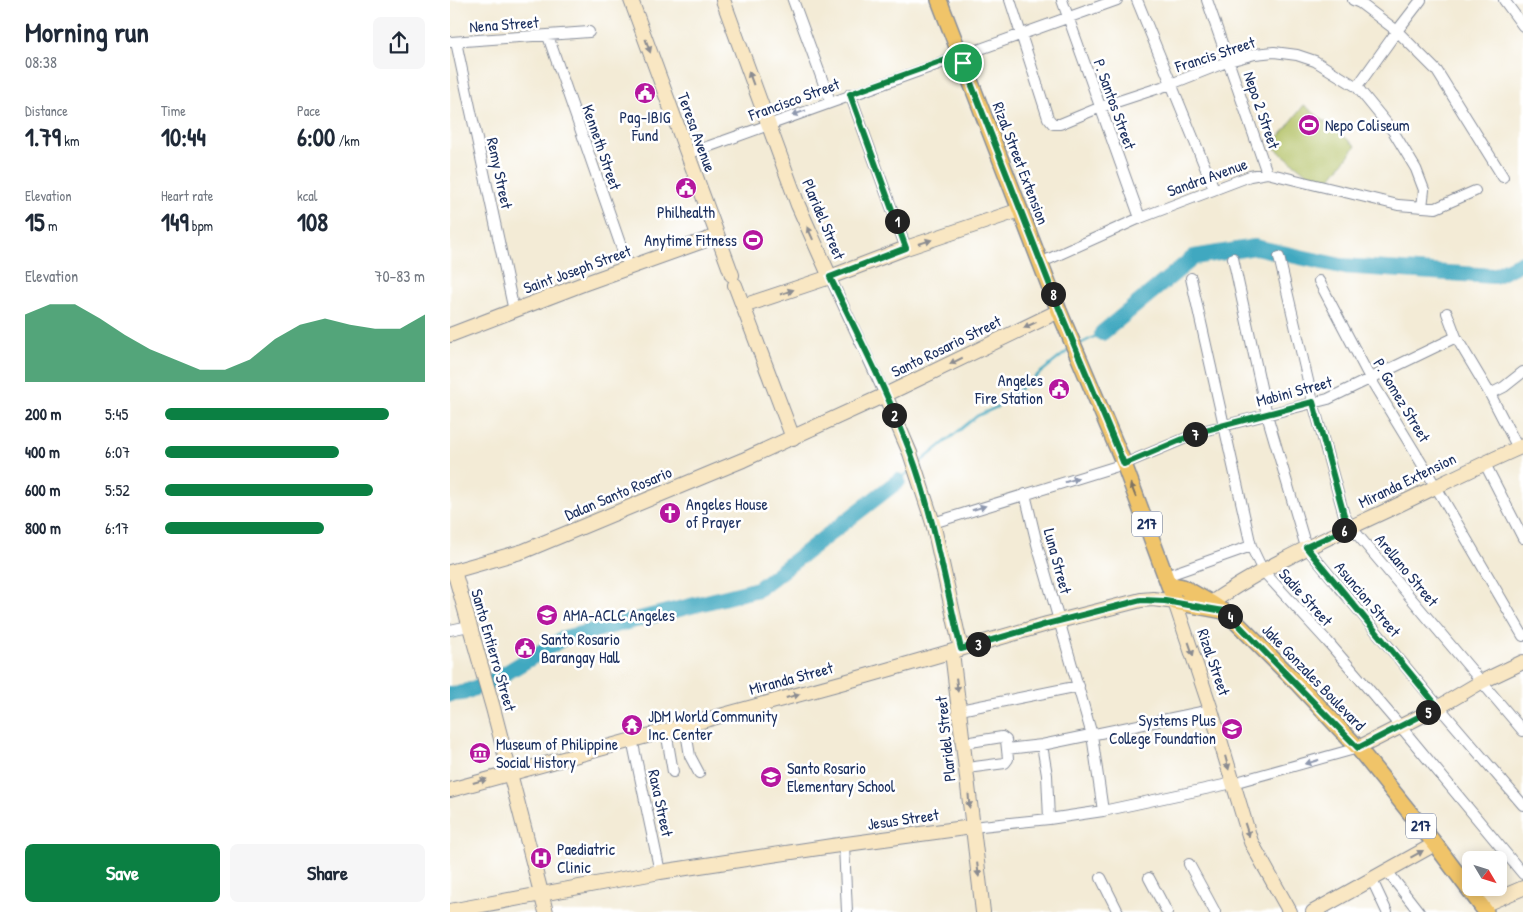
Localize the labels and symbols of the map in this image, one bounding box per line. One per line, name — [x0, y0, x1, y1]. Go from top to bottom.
street label: Nena Street — [469, 11, 540, 37]
street label: Francis Street — [1171, 31, 1258, 78]
one-way arrow — [644, 39, 652, 54]
pin — [942, 42, 984, 84]
street label: P. Santos Street — [1088, 56, 1142, 153]
street label: Nepo 2 Street — [1239, 68, 1286, 152]
one-way arrow — [747, 71, 754, 86]
street label: Francisco Street — [745, 72, 843, 126]
public building icon: Pag-IBIG Fund — [633, 81, 657, 105]
street label: Teresa Avenue — [672, 89, 722, 175]
street label: Rizal Street Extension — [988, 99, 1054, 227]
street label: Kenneth Street — [577, 101, 627, 193]
place label: Pag-IBIG Fund — [620, 106, 671, 146]
one-way arrow — [791, 109, 806, 117]
sports icon: Nepo Coliseum — [1297, 113, 1321, 137]
place label: Nepo Coliseum — [1325, 114, 1410, 136]
street label: Remy Street — [482, 135, 518, 211]
street label: Sandra Avenue — [1164, 152, 1251, 202]
street label: Plaridel Street — [797, 175, 851, 263]
public building icon: Philhealth — [674, 176, 698, 200]
place label: Philhealth — [657, 201, 715, 223]
pin: 1 — [884, 208, 910, 234]
one-way arrow — [806, 226, 814, 240]
sports icon: Anytime Fitness — [741, 228, 765, 252]
place label: Anytime Fitness — [644, 229, 737, 251]
one-way arrow — [918, 237, 933, 245]
street label: Saint Joseph Street — [520, 239, 634, 299]
pin: 8 — [1040, 282, 1066, 306]
one-way arrow — [779, 288, 794, 295]
street label: Santo Rosario Street — [887, 310, 1005, 382]
one-way arrow — [1023, 322, 1037, 330]
street label: P. Gomez Street — [1368, 354, 1436, 446]
one-way arrow — [949, 357, 963, 365]
place label: Angeles Fire Station — [974, 369, 1043, 409]
street label: Mabini Street — [1254, 370, 1335, 412]
public building icon: Angeles Fire Station — [1047, 377, 1071, 401]
pin: 2 — [882, 402, 906, 428]
pin: 7 — [1182, 422, 1208, 446]
street label: Miranda Extension — [1355, 447, 1459, 513]
street label: Dalan Santo Rosario — [561, 460, 675, 525]
one-way arrow — [1064, 476, 1079, 484]
one-way arrow — [1129, 482, 1137, 497]
place label: Angeles House of Prayer — [686, 493, 768, 533]
church icon: Angeles House of Prayer — [658, 501, 682, 525]
one-way arrow — [971, 504, 986, 512]
road number: 217 — [1132, 512, 1162, 536]
pin: 6 — [1332, 518, 1356, 542]
street label: Luna Street — [1039, 526, 1077, 597]
street label: Arellano Street — [1370, 529, 1444, 611]
street label: Asuncion Street — [1330, 557, 1406, 642]
street label: Sadie Street — [1274, 563, 1338, 631]
street label: Santo Entierro Street — [466, 586, 522, 714]
school or university icon: AMA-ACLC Angeles — [535, 603, 559, 627]
place label: AMA-ACLC Angeles — [563, 604, 675, 626]
pin: 4 — [1218, 604, 1242, 628]
street label: Jake Gonzales Boulevard — [1257, 619, 1371, 735]
street label: Rizal Street — [1192, 626, 1236, 699]
place label: Santo Rosario Barangay Hall — [541, 628, 620, 668]
pin: 3 — [966, 632, 990, 656]
public building icon: Santo Rosario Barangay Hall — [513, 636, 537, 660]
one-way arrow — [1188, 641, 1195, 656]
street label: Miranda Street — [747, 656, 836, 700]
one-way arrow — [953, 677, 961, 693]
one-way arrow — [785, 691, 800, 699]
street label: Plaridel Street — [930, 695, 960, 783]
pin: 5 — [1416, 700, 1440, 724]
place label: JDM World Community Inc. Center — [648, 705, 778, 745]
place label: Systems Plus College Foundation — [1109, 709, 1216, 749]
temple icon: JDM World Community Inc. Center — [620, 713, 644, 737]
school or university icon: Systems Plus College Foundation — [1220, 717, 1244, 741]
place label: Museum of Philippine Social History — [496, 733, 619, 773]
museum icon: Museum of Philippine Social History — [468, 741, 492, 765]
one-way arrow — [1223, 756, 1231, 771]
place label: Santo Rosario Elementary School — [787, 757, 896, 797]
one-way arrow — [1304, 758, 1319, 766]
school or university icon: Santo Rosario Elementary School — [759, 765, 783, 789]
street label: Raxa Street — [643, 768, 679, 839]
one-way arrow — [472, 777, 487, 785]
one-way arrow — [966, 794, 974, 810]
street label: Jesus Street — [866, 803, 941, 835]
road number: 217 — [1406, 814, 1436, 838]
one-way arrow — [1244, 823, 1252, 838]
place label: Paediatric Clinic — [557, 838, 616, 878]
hospital icon: Paediatric Clinic — [529, 846, 553, 870]
one-way arrow — [1411, 850, 1424, 859]
north arrow — [1462, 851, 1508, 896]
one-way arrow — [974, 862, 982, 878]

